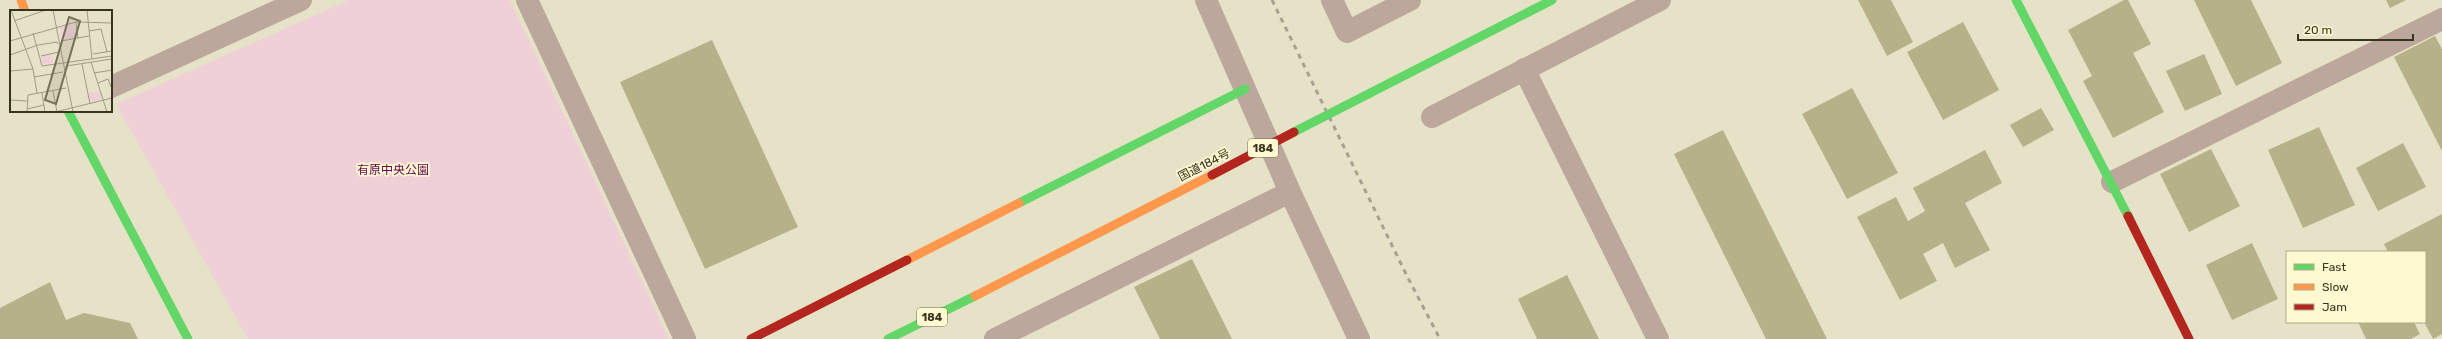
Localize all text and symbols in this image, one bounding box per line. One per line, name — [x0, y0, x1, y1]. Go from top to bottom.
inset map — [10, 10, 112, 112]
scale bar — [2298, 16, 2413, 42]
text: 20 m — [2304, 23, 2332, 37]
road number: 184 — [1248, 139, 1278, 157]
street label: 国道184号 — [1176, 146, 1232, 184]
park label: 有原中央公園 — [357, 163, 429, 177]
legend — [2286, 251, 2426, 323]
text: Fast — [2322, 260, 2346, 274]
text: Slow — [2322, 280, 2349, 294]
text: Jam — [2322, 300, 2347, 314]
road number: 184 — [917, 308, 947, 326]

